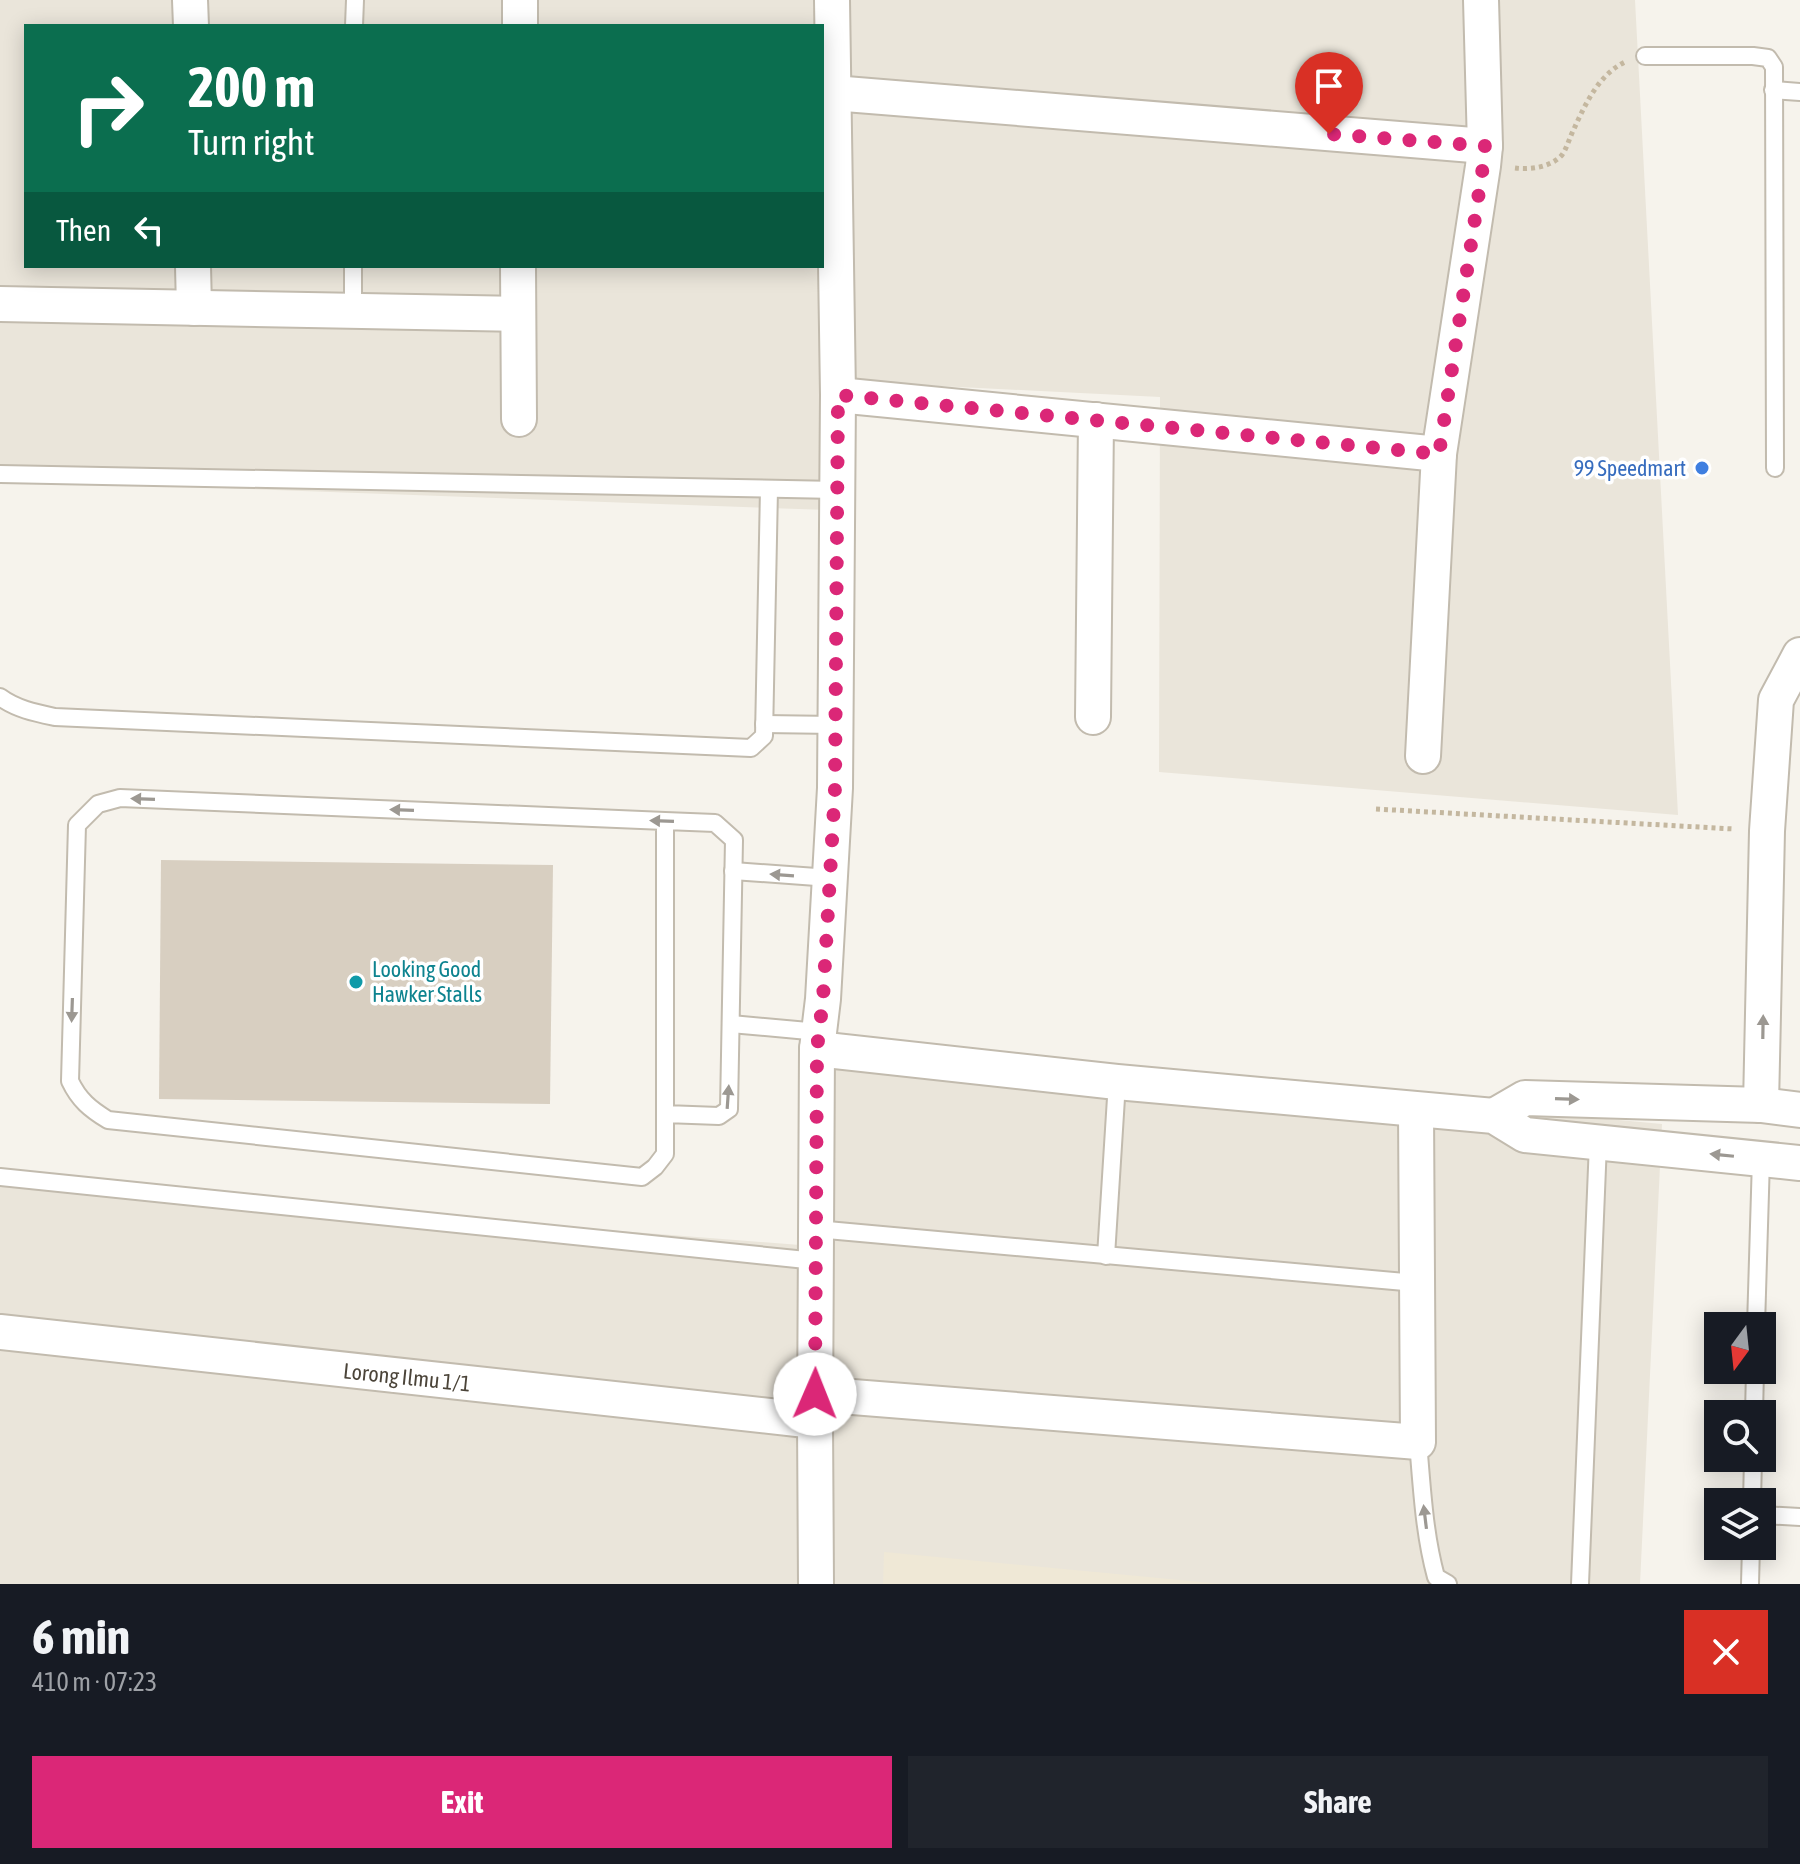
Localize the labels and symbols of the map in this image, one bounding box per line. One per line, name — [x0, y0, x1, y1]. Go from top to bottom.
pin — [1295, 52, 1363, 134]
place label: 99 Speedmart — [1574, 455, 1686, 481]
marker: 99 Speedmart — [1693, 459, 1711, 477]
one-way arrow — [130, 793, 155, 806]
one-way arrow — [389, 804, 414, 817]
one-way arrow — [649, 815, 674, 828]
one-way arrow — [769, 868, 794, 881]
place label: Looking Good Hawker Stalls — [372, 956, 482, 1007]
marker: Looking Good Hawker Stalls — [347, 973, 365, 991]
one-way arrow — [66, 998, 79, 1023]
one-way arrow — [1757, 1014, 1769, 1039]
one-way arrow — [722, 1084, 735, 1109]
one-way arrow — [1555, 1093, 1580, 1105]
one-way arrow — [1710, 1148, 1735, 1161]
north arrow — [1704, 1312, 1776, 1384]
position arrow — [773, 1352, 857, 1436]
street label: Lorong Ilmu 1/1 — [342, 1357, 472, 1397]
one-way arrow — [1418, 1504, 1431, 1529]

